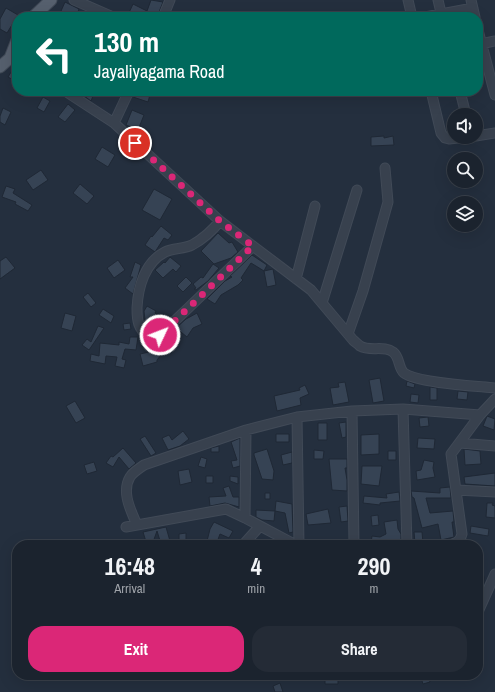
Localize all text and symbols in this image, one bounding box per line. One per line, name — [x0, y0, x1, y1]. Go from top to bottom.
text: 130 m — [94, 23, 159, 61]
icon: left — [28, 28, 80, 80]
text: Jayaliyagama Road — [94, 59, 224, 84]
map controls — [447, 108, 483, 232]
button: sound — [447, 108, 483, 144]
pin — [118, 126, 152, 160]
icon: arrive — [124, 132, 146, 154]
button: search — [447, 152, 483, 188]
button: layers — [447, 196, 483, 232]
position arrow — [139, 314, 181, 356]
text: 16:48 — [105, 550, 155, 582]
text: 4 — [251, 550, 262, 582]
text: 290 — [358, 550, 390, 582]
text: Arrival — [114, 580, 145, 597]
text: min — [247, 580, 265, 597]
text: m — [370, 580, 378, 597]
button: Exit — [28, 626, 244, 672]
button: Share — [252, 626, 467, 672]

